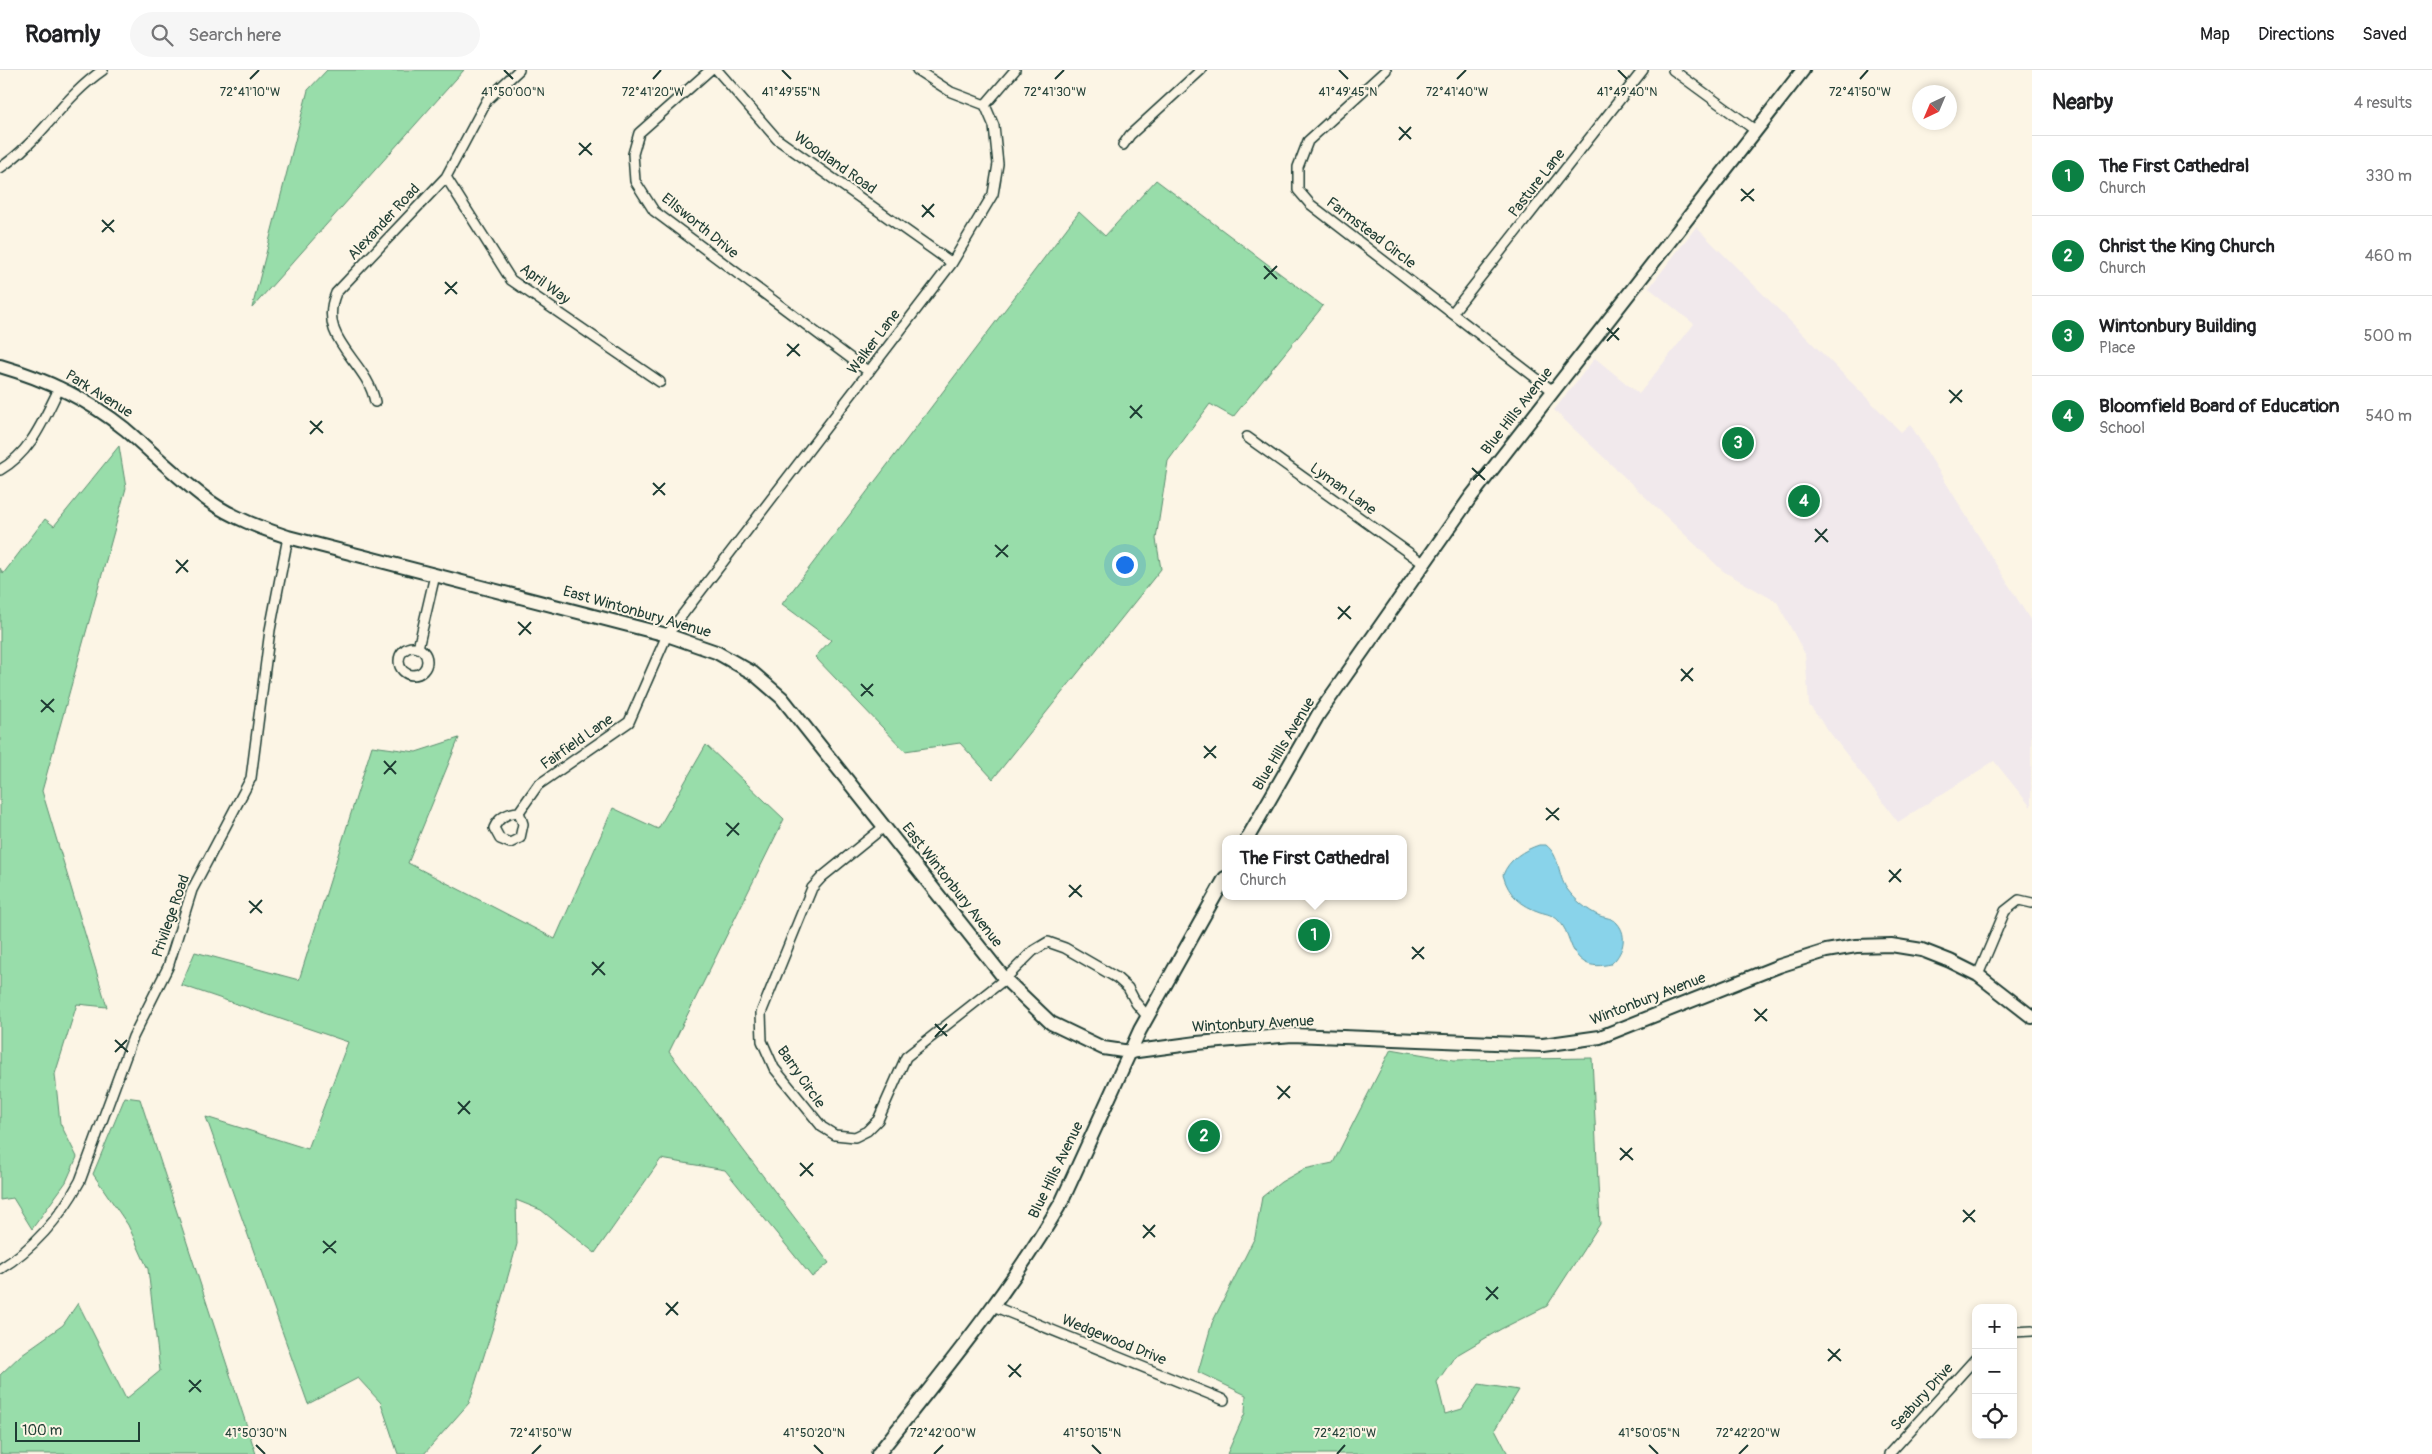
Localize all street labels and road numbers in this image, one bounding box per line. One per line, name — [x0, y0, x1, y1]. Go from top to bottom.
street label: Woodland Road — [790, 128, 880, 198]
street label: Pasture Lane — [1504, 145, 1570, 221]
street label: Alexander Road — [344, 180, 424, 264]
street label: Ellsworth Drive — [658, 189, 743, 263]
street label: Farmstead Circle — [1322, 193, 1420, 273]
street label: April Way — [516, 259, 574, 309]
street label: Walker Lane — [843, 305, 905, 378]
street label: Blue Hills Avenue — [1477, 363, 1557, 458]
street label: Park Avenue — [62, 366, 137, 422]
street label: Lyman Lane — [1306, 459, 1380, 520]
street label: East Wintonbury Avenue — [561, 582, 714, 642]
street label: Blue Hills Avenue — [1249, 693, 1320, 794]
street label: Fairfield Lane — [537, 710, 617, 774]
street label: East Wintonbury Avenue — [897, 819, 1007, 952]
street label: Privilege Road — [148, 872, 194, 960]
street label: Wintonbury Avenue — [1588, 968, 1709, 1030]
street label: Wintonbury Avenue — [1192, 1011, 1315, 1037]
street label: Barry Circle — [773, 1042, 830, 1112]
street label: Blue Hills Avenue — [1024, 1118, 1088, 1222]
street label: Wedgewood Drive — [1059, 1310, 1170, 1370]
street label: Seabury Drive — [1886, 1359, 1958, 1435]

